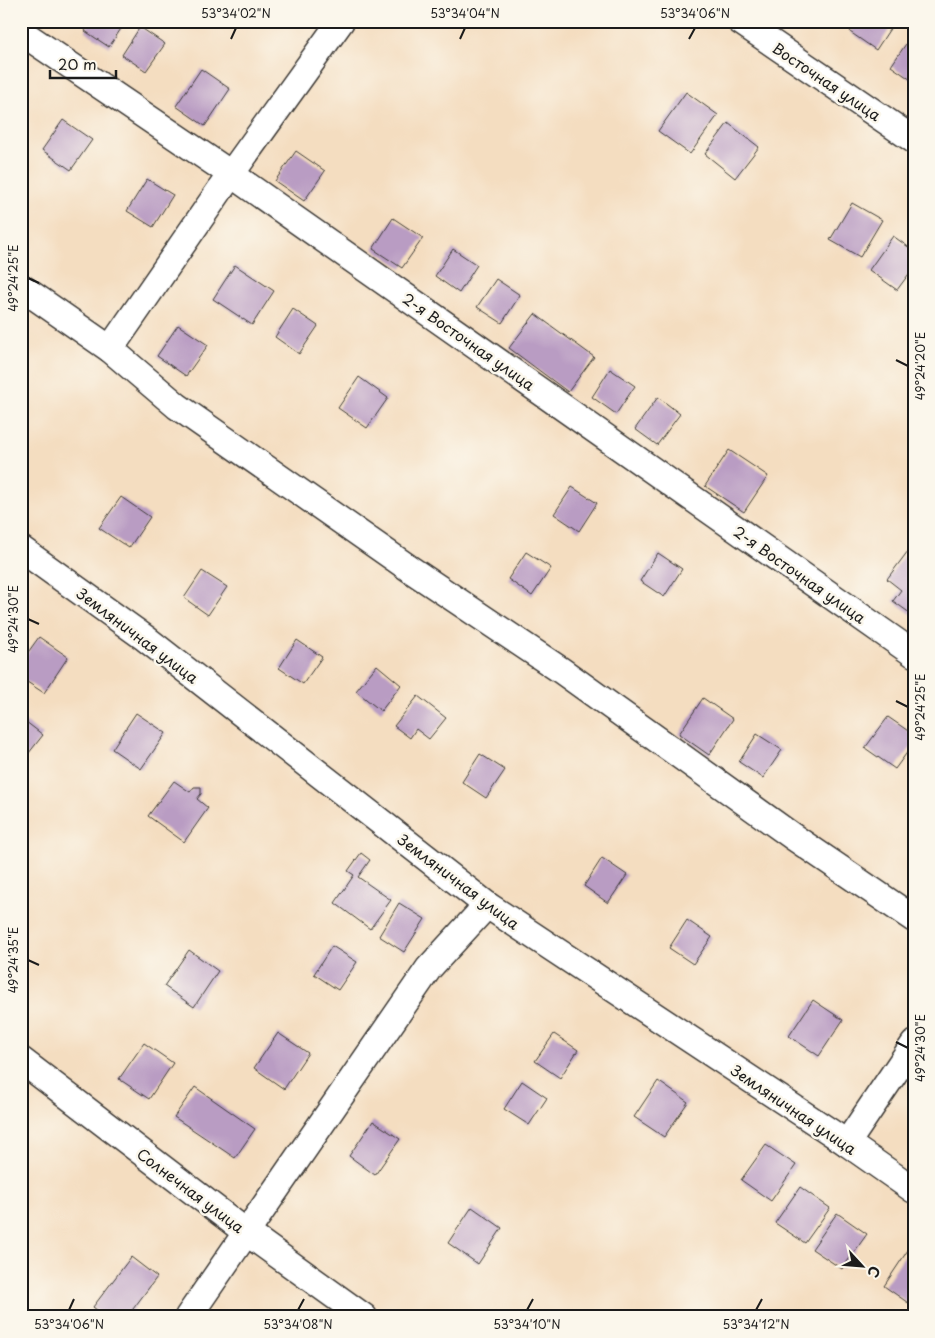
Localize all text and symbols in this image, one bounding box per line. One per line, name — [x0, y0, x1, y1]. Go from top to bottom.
text: 53°34'02"N — [201, 4, 271, 22]
text: 53°34'04"N — [430, 4, 500, 22]
text: 53°34'06"N — [660, 4, 730, 22]
street label: Восточная улица — [768, 36, 886, 126]
scale bar — [50, 48, 116, 80]
text: 20 m — [58, 52, 97, 75]
text: 49°24'25"E — [4, 244, 22, 312]
street label: 2-я Восточная улица — [398, 287, 540, 396]
text: 49°24'20"E — [911, 332, 929, 400]
street label: 2-я Восточная улица — [729, 520, 871, 629]
street label: Земляничная улица — [72, 582, 204, 689]
text: 49°24'30"E — [4, 585, 22, 653]
text: 49°24'25"E — [911, 673, 929, 741]
street label: Земляничная улица — [393, 828, 525, 935]
text: 49°24'35"E — [4, 927, 22, 993]
text: 49°24'30"E — [911, 1014, 929, 1082]
street label: Земляничная улица — [727, 1058, 862, 1160]
street label: Солнечная улица — [133, 1142, 250, 1238]
north arrow — [838, 1240, 888, 1290]
text: С — [862, 1263, 886, 1281]
text: 53°34'06"N — [34, 1315, 104, 1333]
text: 53°34'08"N — [263, 1315, 333, 1333]
text: 53°34'10"N — [493, 1315, 561, 1333]
text: 53°34'12"N — [722, 1315, 790, 1333]

